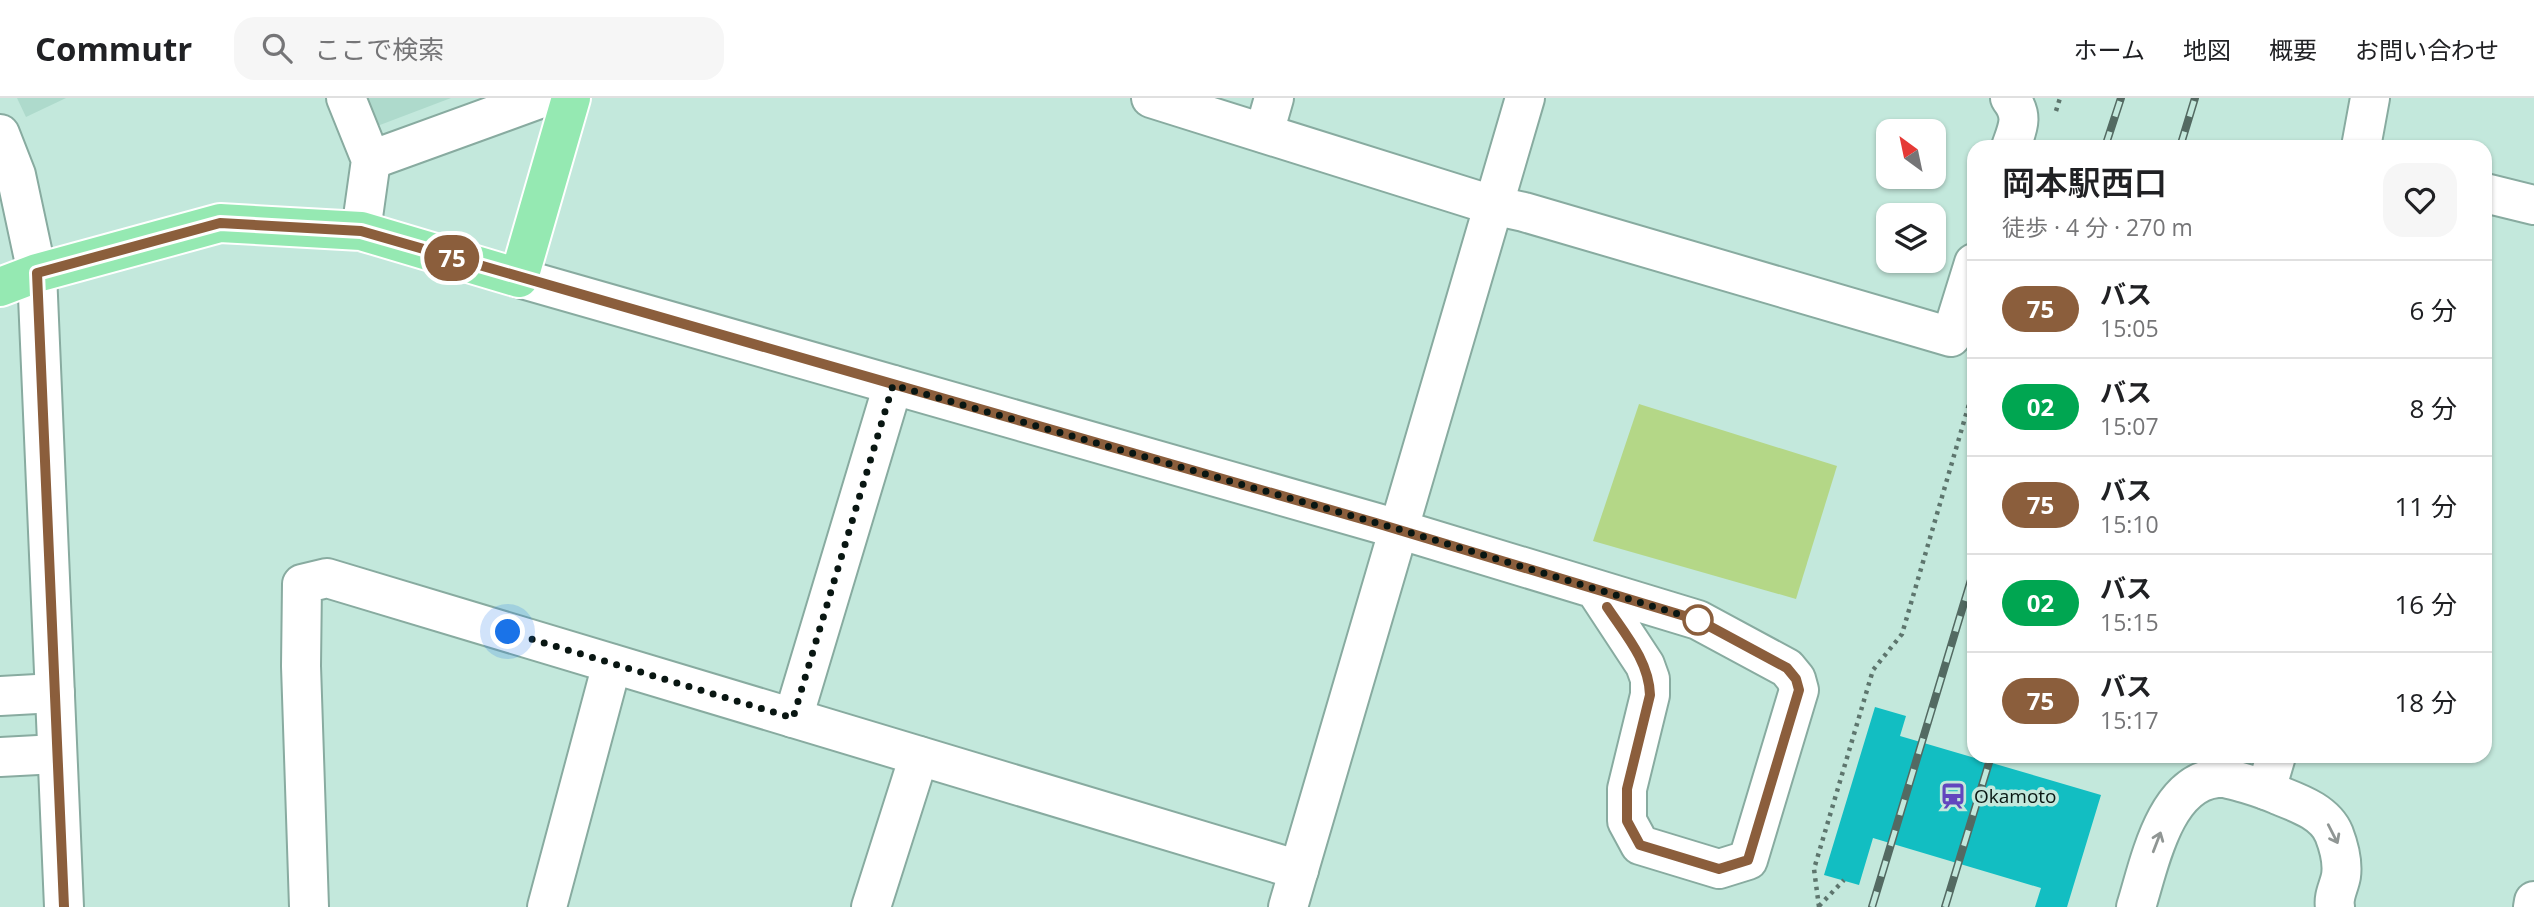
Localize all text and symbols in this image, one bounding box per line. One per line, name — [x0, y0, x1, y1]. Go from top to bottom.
search box — [234, 17, 724, 80]
text: Commutr — [35, 26, 192, 71]
icon: search — [258, 29, 296, 67]
text: ここで検索 — [314, 31, 444, 67]
text: ホーム — [2074, 33, 2145, 66]
text: 地図 — [2183, 33, 2231, 66]
text: 概要 — [2269, 33, 2317, 66]
text: お問い合わせ — [2355, 33, 2499, 66]
north arrow — [1876, 119, 1946, 189]
map controls — [1876, 119, 1946, 273]
text: 岡本駅西口 — [2002, 160, 2167, 205]
button: heart — [2383, 163, 2457, 237]
button: layers — [1876, 203, 1946, 273]
text: 徒歩 · 4 分 · 270 m — [2002, 211, 2193, 243]
line badge: 75 — [420, 235, 484, 281]
text: 75 — [438, 241, 466, 274]
text: バス — [2100, 276, 2152, 312]
text: 75 — [2027, 292, 2054, 325]
text: 6 分 — [2409, 292, 2457, 328]
text: 15:05 — [2100, 312, 2159, 344]
text: バス — [2100, 374, 2152, 410]
text: 02 — [2027, 390, 2054, 423]
text: 8 分 — [2409, 390, 2457, 426]
text: 15:07 — [2100, 410, 2159, 442]
text: バス — [2100, 472, 2152, 508]
text: 75 — [2027, 488, 2054, 521]
text: 11 分 — [2395, 488, 2457, 524]
text: 15:10 — [2100, 508, 2159, 540]
text: バス — [2100, 570, 2152, 606]
text: 02 — [2027, 586, 2054, 619]
text: 16 分 — [2395, 586, 2457, 622]
unlabelled marker — [1683, 605, 1713, 635]
text: 15:15 — [2100, 606, 2159, 638]
your location — [490, 614, 525, 649]
text: バス — [2100, 668, 2152, 704]
text: 75 — [2027, 684, 2054, 717]
text: 18 分 — [2395, 684, 2457, 720]
text: 15:17 — [2100, 704, 2159, 736]
station icon: Okamoto — [1938, 781, 1968, 811]
place label: Okamoto — [1974, 783, 2057, 809]
one-way arrow — [2326, 824, 2340, 844]
one-way arrow — [2152, 832, 2164, 854]

